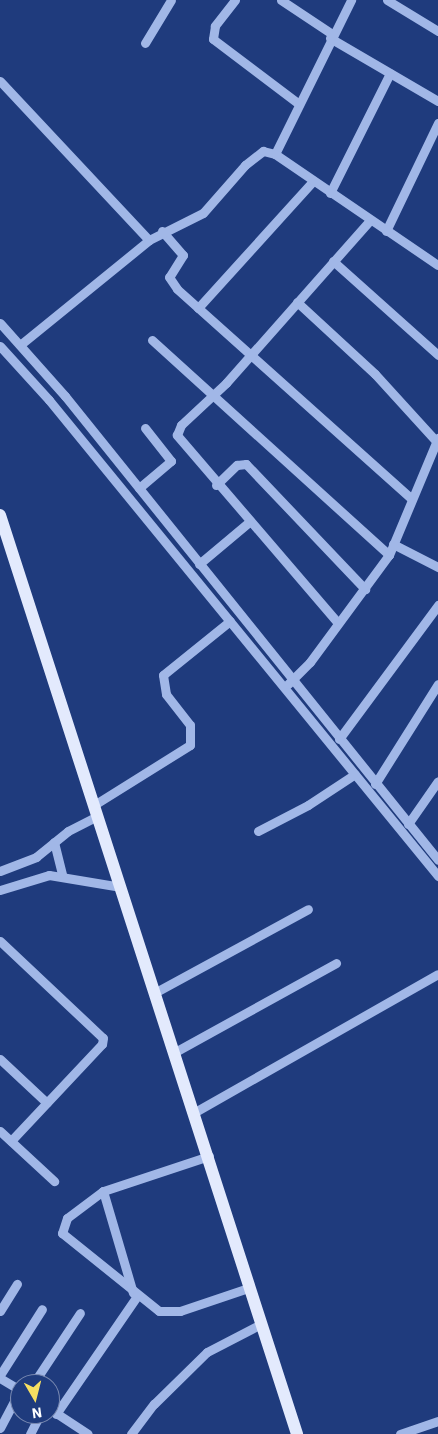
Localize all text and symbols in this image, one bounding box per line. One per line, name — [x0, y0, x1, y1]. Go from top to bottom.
north arrow — [10, 1374, 60, 1424]
text: N — [31, 1403, 43, 1422]

